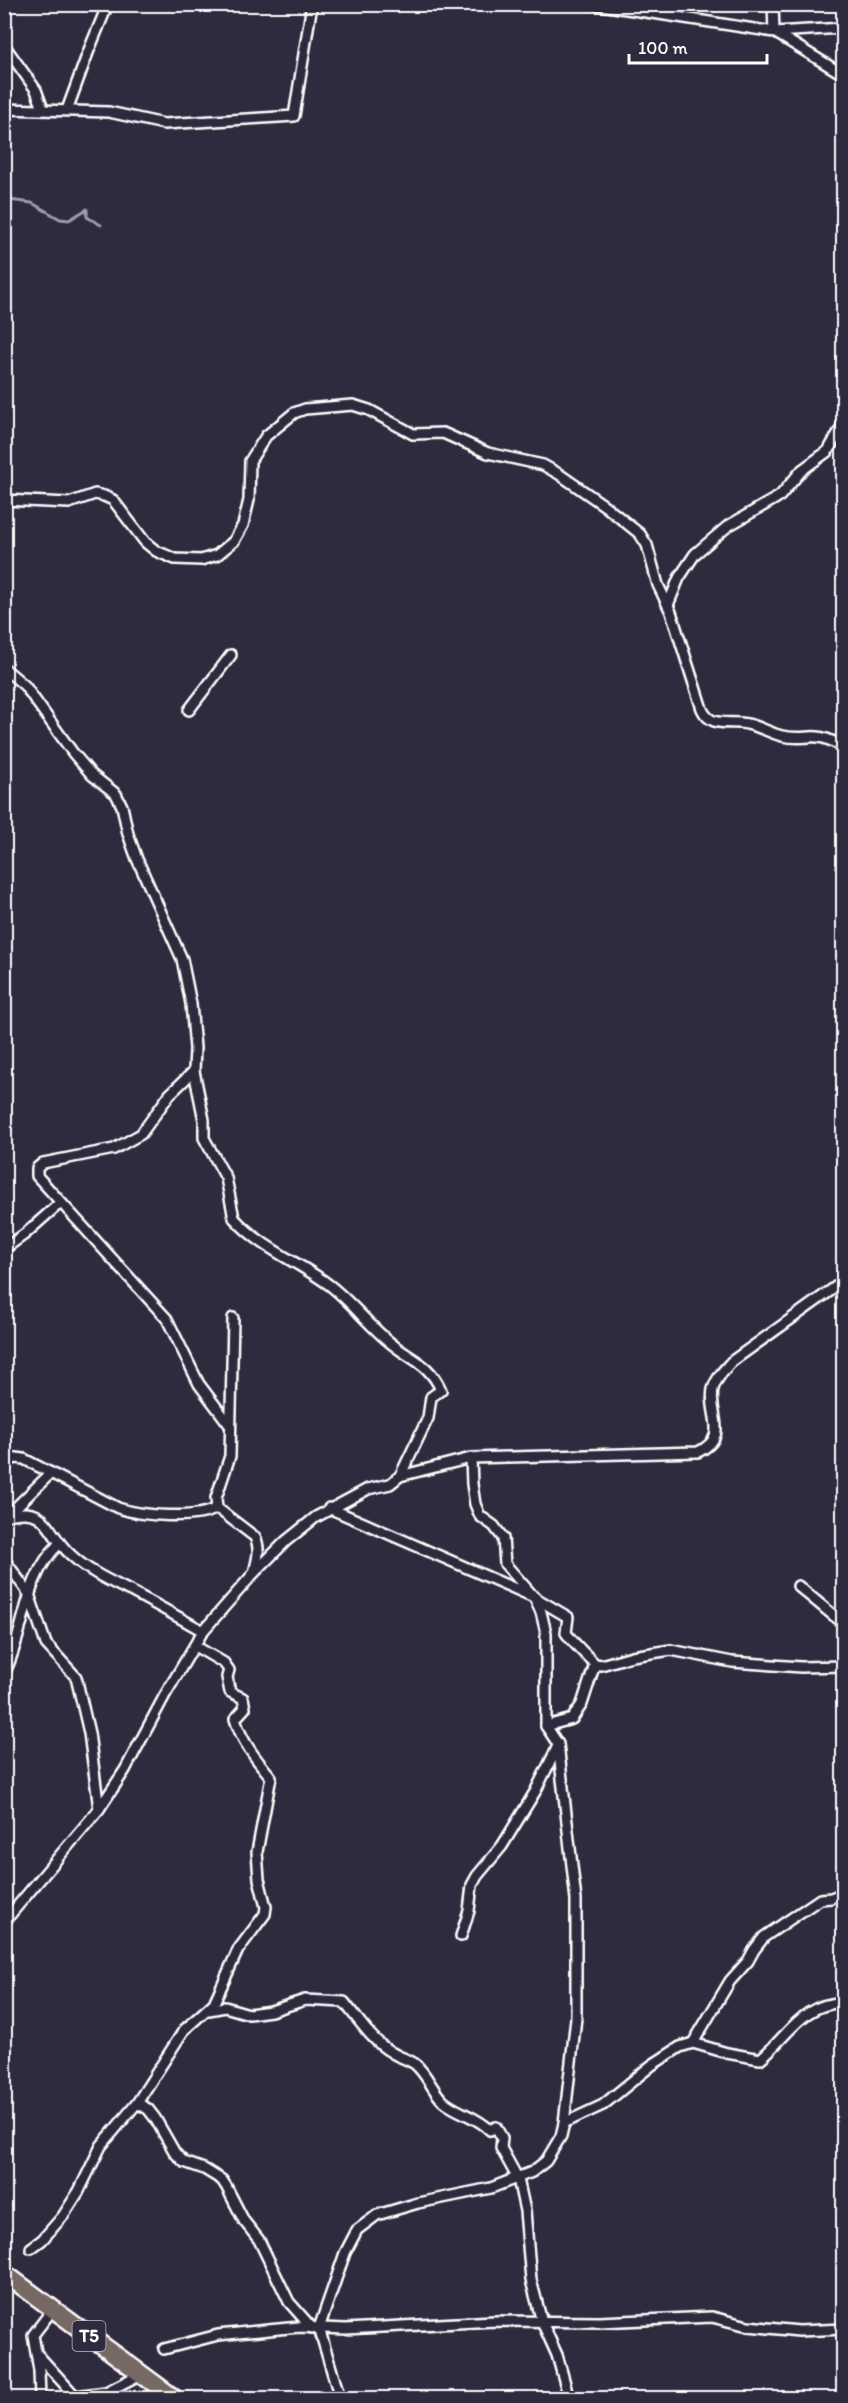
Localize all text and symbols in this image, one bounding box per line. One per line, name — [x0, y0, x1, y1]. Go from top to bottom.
scale bar — [629, 27, 767, 65]
text: 100 m — [638, 37, 688, 59]
road number: T5 — [72, 2321, 106, 2351]

